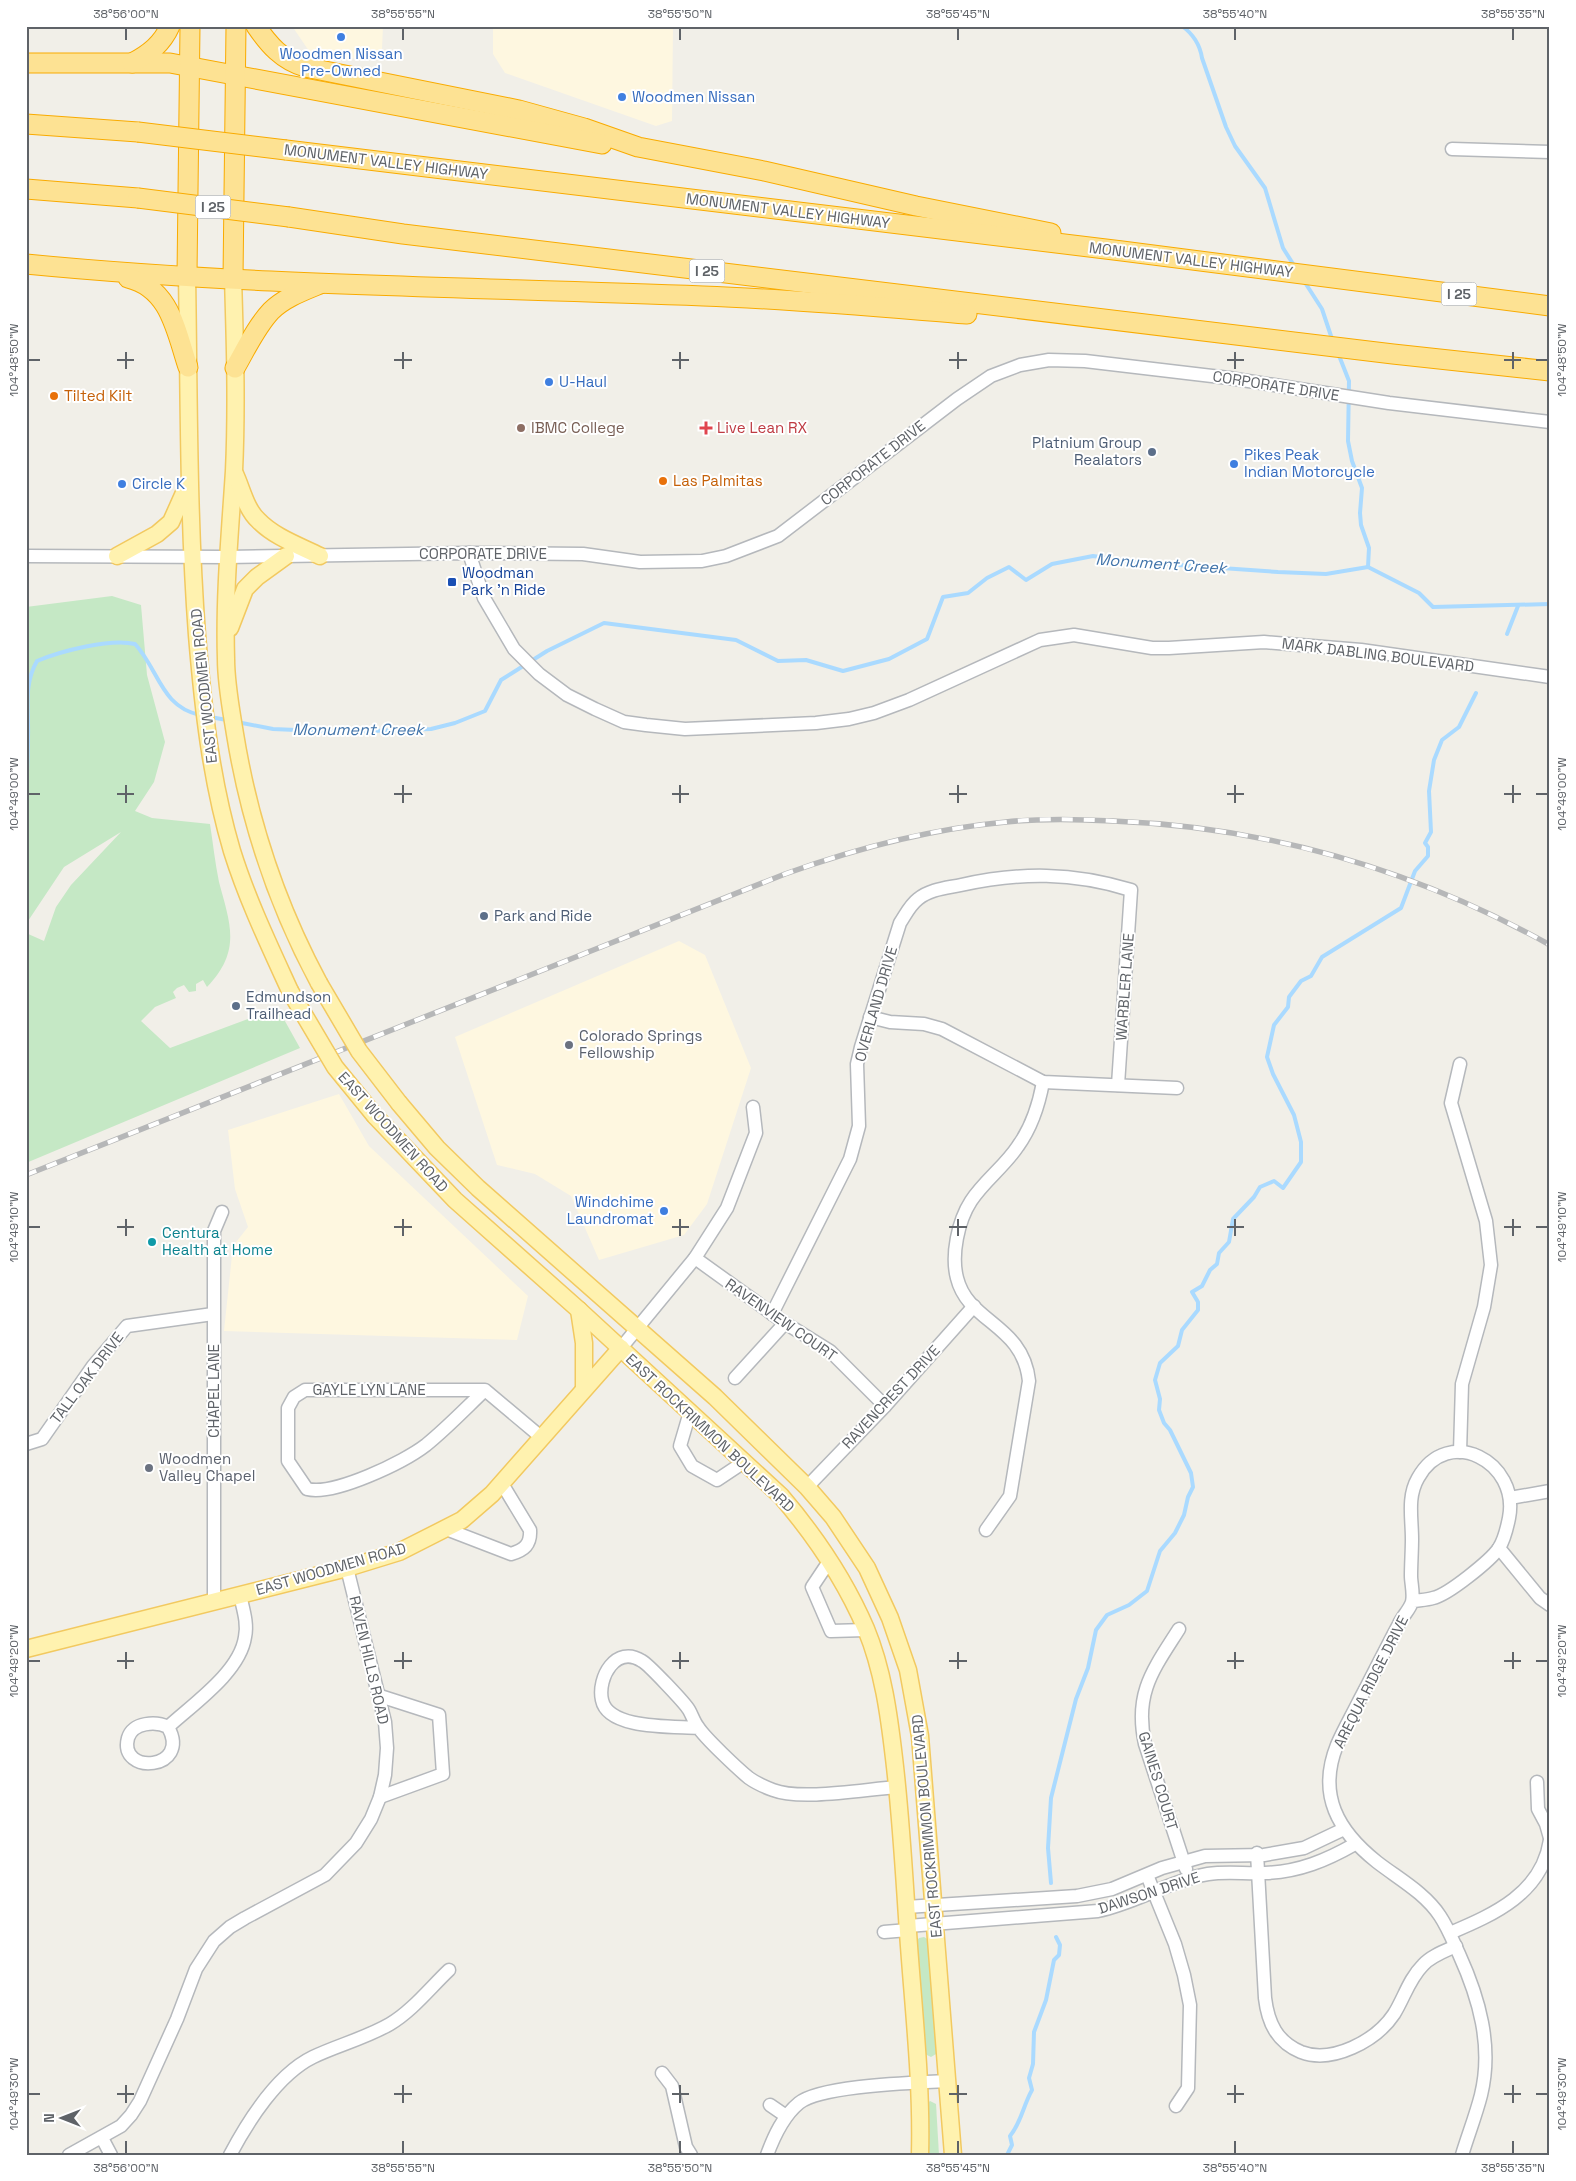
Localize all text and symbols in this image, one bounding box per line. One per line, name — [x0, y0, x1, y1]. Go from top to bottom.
text: 38°56'00"N — [93, 6, 159, 22]
text: 38°55'55"N — [371, 6, 435, 22]
text: 38°55'50"N — [648, 6, 712, 22]
text: 38°55'45"N — [926, 6, 990, 22]
text: 38°55'40"N — [1203, 6, 1267, 22]
text: 38°55'35"N — [1481, 6, 1545, 22]
marker: Woodmen Nissan Pre-Owned — [335, 31, 347, 43]
place label: Woodmen Nissan Pre-Owned — [279, 44, 403, 80]
place label: Woodmen Nissan — [632, 87, 755, 106]
marker: Woodmen Nissan — [616, 91, 628, 103]
street label: MONUMENT VALLEY HIGHWAY — [283, 140, 489, 183]
street label: MONUMENT VALLEY HIGHWAY — [685, 189, 891, 232]
road number: I 25 — [196, 196, 230, 218]
street label: MONUMENT VALLEY HIGHWAY — [1088, 238, 1294, 281]
road number: I 25 — [690, 260, 724, 282]
road number: I 25 — [1442, 282, 1476, 306]
text: 104°48'50"W — [6, 323, 22, 397]
text: 104°48'50"W — [1554, 323, 1570, 397]
street label: CORPORATE DRIVE — [1211, 366, 1341, 405]
place label: U-Haul — [559, 372, 607, 391]
marker: U-Haul — [543, 376, 555, 388]
place label: Tilted Kilt — [64, 386, 133, 405]
marker: Tilted Kilt — [48, 390, 60, 402]
street label: CORPORATE DRIVE — [816, 416, 929, 509]
place label: IBMC College — [531, 418, 625, 437]
place label: Live Lean RX — [717, 418, 808, 437]
marker: Live Lean RX — [699, 421, 713, 435]
marker: IBMC College — [515, 422, 527, 434]
place label: Platnium Group Realators — [1032, 433, 1142, 469]
place label: Pikes Peak Indian Motorcycle — [1244, 445, 1375, 481]
marker: Platnium Group Realators — [1146, 446, 1158, 458]
marker: Pikes Peak Indian Motorcycle — [1228, 458, 1240, 470]
place label: Las Palmitas — [673, 471, 763, 490]
place label: Circle K — [132, 474, 185, 493]
marker: Las Palmitas — [657, 475, 669, 487]
marker: Circle K — [116, 478, 128, 490]
street label: CORPORATE DRIVE — [419, 544, 547, 563]
water label: Monument Creek — [1095, 548, 1229, 579]
place label: Woodman Park 'n Ride — [462, 563, 546, 599]
marker: Woodman Park 'n Ride — [446, 576, 458, 588]
street label: EAST WOODMEN ROAD — [186, 608, 221, 764]
street label: MARK DABLING BOULEVARD — [1281, 633, 1475, 676]
water label: Monument Creek — [292, 719, 426, 740]
text: 104°49'00"W — [6, 757, 22, 831]
text: 104°49'00"W — [1554, 757, 1570, 831]
place label: Park and Ride — [494, 906, 592, 925]
marker: Park and Ride — [478, 910, 490, 922]
street label: WARBLER LANE — [1111, 933, 1138, 1041]
street label: OVERLAND DRIVE — [850, 944, 901, 1064]
place label: Edmundson Trailhead — [246, 987, 331, 1023]
marker: Edmundson Trailhead — [230, 1000, 242, 1012]
place label: Colorado Springs Fellowship — [579, 1026, 702, 1062]
marker: Colorado Springs Fellowship — [563, 1039, 575, 1051]
street label: EAST WOODMEN ROAD — [334, 1068, 452, 1196]
text: 104°49'10"W — [6, 1191, 22, 1262]
text: 104°49'10"W — [1554, 1191, 1570, 1262]
place label: Windchime Laundromat — [567, 1192, 654, 1228]
marker: Windchime Laundromat — [658, 1205, 670, 1217]
place label: Centura Health at Home — [162, 1223, 273, 1259]
marker: Centura Health at Home — [146, 1236, 158, 1248]
street label: RAVENVIEW COURT — [722, 1274, 841, 1365]
street label: TALL OAK DRIVE — [46, 1328, 127, 1427]
street label: RAVENCREST DRIVE — [838, 1341, 944, 1453]
street label: CHAPEL LANE — [204, 1344, 223, 1438]
street label: EAST ROCKRIMMON BOULEVARD — [622, 1349, 799, 1516]
street label: GAYLE LYN LANE — [312, 1380, 426, 1399]
place label: Woodmen Valley Chapel — [159, 1449, 255, 1485]
marker: Woodmen Valley Chapel — [143, 1462, 155, 1474]
street label: EAST WOODMEN ROAD — [254, 1538, 408, 1599]
street label: RAVEN HILLS ROAD — [345, 1594, 394, 1726]
street label: AREQUA RIDGE DRIVE — [1329, 1612, 1412, 1751]
text: 104°49'20"W — [6, 1624, 22, 1698]
text: 104°49'20"W — [1554, 1624, 1570, 1698]
street label: EAST ROCKRIMMON BOULEVARD — [907, 1714, 946, 1938]
street label: GAINES COURT — [1134, 1729, 1183, 1833]
street label: DAWSON DRIVE — [1096, 1867, 1202, 1918]
text: 104°49'30"W — [6, 2057, 22, 2131]
text: 104°49'30"W — [1554, 2057, 1570, 2131]
north arrow — [38, 2094, 88, 2144]
text: N — [40, 2113, 58, 2123]
text: 38°56'00"N — [93, 2160, 159, 2176]
text: 38°55'55"N — [371, 2160, 435, 2176]
text: 38°55'50"N — [648, 2160, 712, 2176]
text: 38°55'45"N — [926, 2160, 990, 2176]
text: 38°55'40"N — [1203, 2160, 1267, 2176]
text: 38°55'35"N — [1481, 2160, 1545, 2176]

